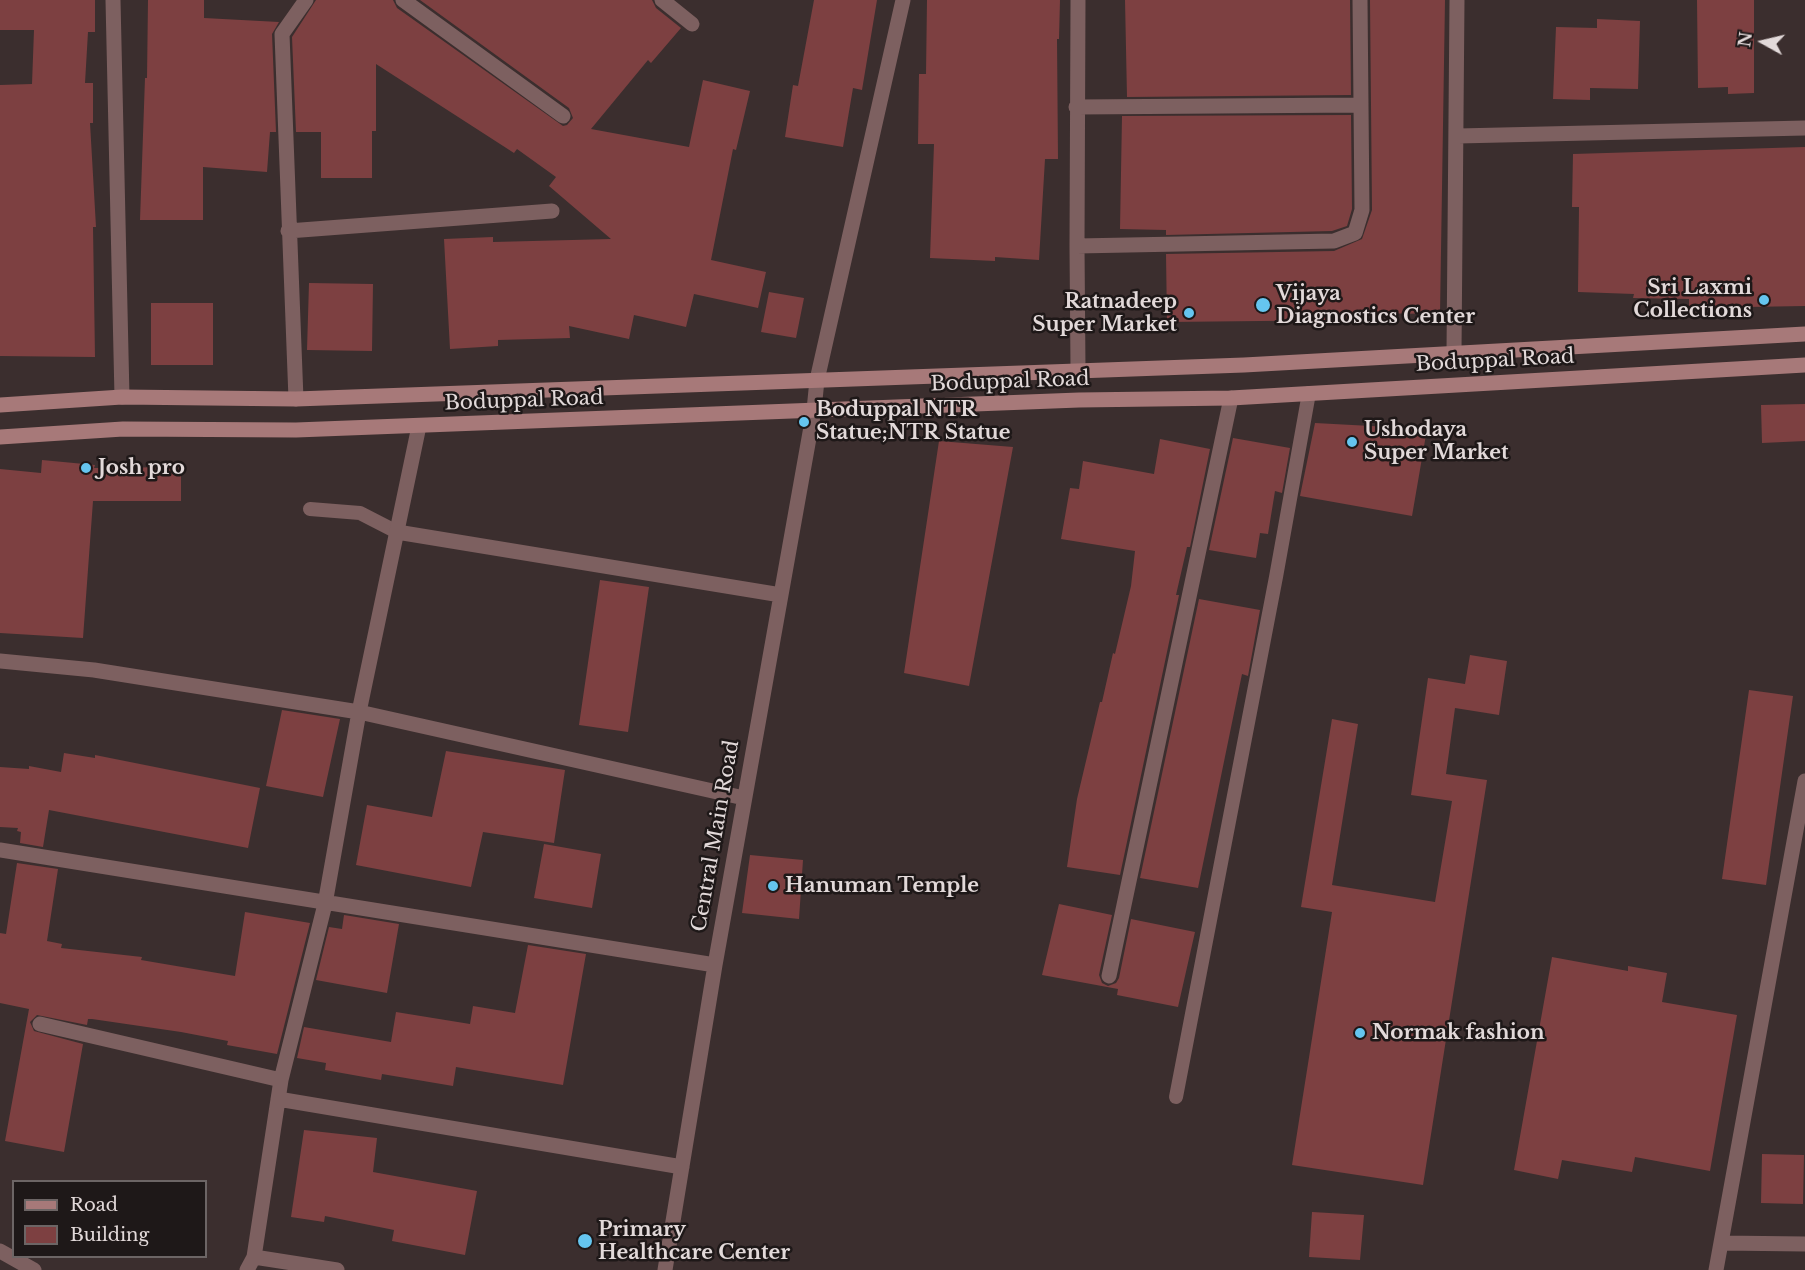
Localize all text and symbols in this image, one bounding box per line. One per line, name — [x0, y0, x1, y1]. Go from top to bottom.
north arrow — [1733, 12, 1793, 72]
text: N — [1734, 31, 1756, 48]
place label: Sri Laxmi Collections — [1633, 276, 1752, 323]
place label: Vijaya Diagnostics Center — [1276, 282, 1475, 329]
place label: Ratnadeep Super Market — [1032, 290, 1177, 337]
marker: Sri Laxmi Collections — [1757, 293, 1771, 307]
marker: Vijaya Diagnostics Center — [1254, 296, 1272, 314]
marker: Ratnadeep Super Market — [1182, 306, 1196, 320]
street label: Boduppal Road — [1415, 345, 1575, 377]
street label: Boduppal Road — [930, 367, 1090, 397]
street label: Boduppal Road — [444, 386, 604, 416]
place label: Boduppal NTR Statue;NTR Statue — [816, 398, 1010, 445]
marker: Boduppal NTR Statue;NTR Statue — [797, 415, 811, 429]
place label: Ushodaya Super Market — [1364, 418, 1509, 465]
marker: Ushodaya Super Market — [1345, 435, 1359, 449]
place label: Josh pro — [98, 456, 185, 480]
marker: Josh pro — [79, 461, 93, 475]
street label: Central Main Road — [687, 738, 745, 934]
place label: Hanuman Temple — [785, 874, 979, 898]
marker: Hanuman Temple — [766, 879, 780, 893]
place label: Normak fashion — [1372, 1021, 1545, 1045]
marker: Normak fashion — [1353, 1026, 1367, 1040]
legend — [12, 1180, 207, 1258]
text: Road — [70, 1194, 118, 1216]
place label: Primary Healthcare Center — [598, 1218, 790, 1265]
text: Building — [70, 1224, 149, 1246]
marker: Primary Healthcare Center — [576, 1232, 594, 1250]

